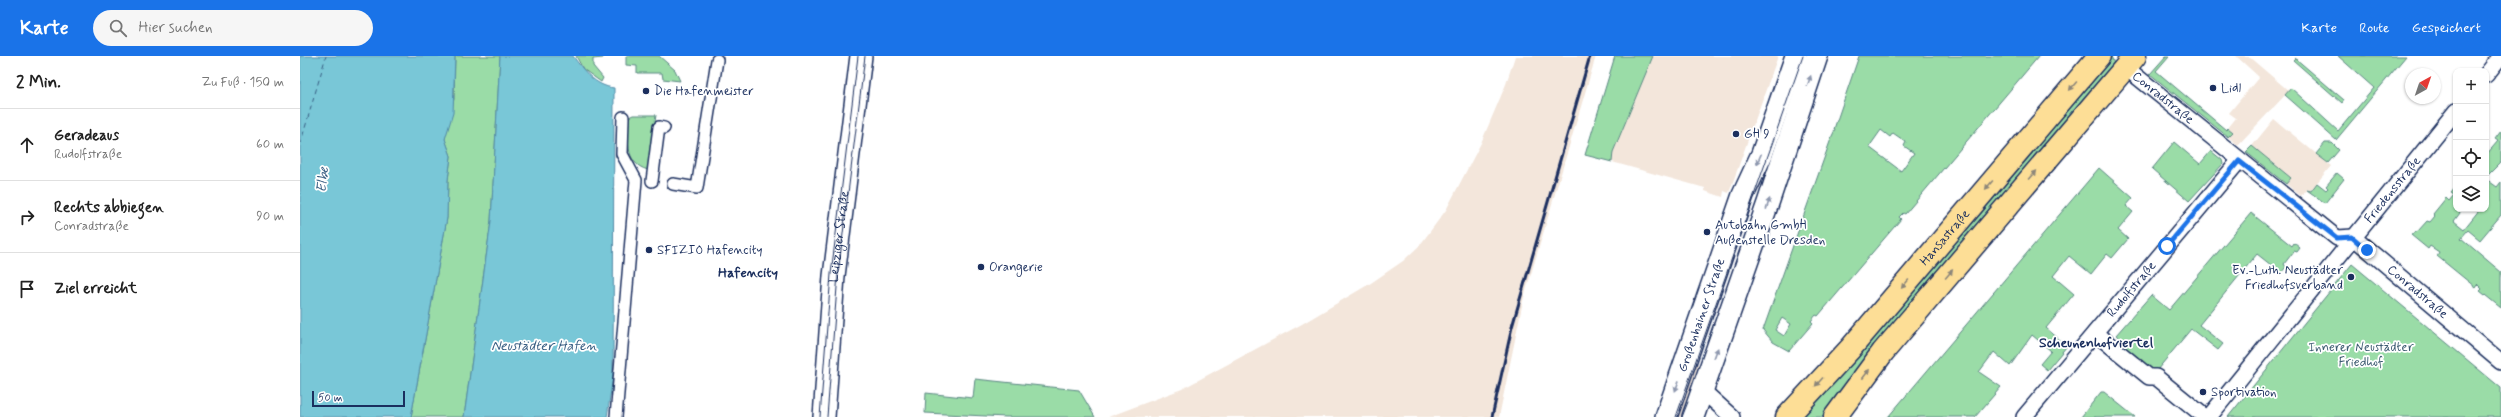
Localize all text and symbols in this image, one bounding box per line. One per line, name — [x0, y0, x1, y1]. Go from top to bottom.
search box — [93, 10, 373, 46]
text: Karte — [20, 16, 69, 41]
icon: search — [107, 17, 129, 39]
text: Hier suchen — [139, 18, 213, 38]
text: Karte — [2301, 19, 2337, 37]
text: Route — [2359, 19, 2390, 37]
text: Gespeichert — [2412, 19, 2481, 37]
street label: Conradstraße — [2129, 68, 2198, 128]
north arrow — [2405, 68, 2441, 104]
map controls — [2453, 68, 2489, 212]
button: + — [2453, 68, 2489, 104]
text: 2 Min. — [16, 71, 61, 93]
text: Zu Fuß · 150 m — [201, 74, 284, 91]
one-way arrow — [1806, 74, 1812, 86]
one-way arrow — [2069, 80, 2078, 91]
place label: Lidl — [2221, 80, 2241, 97]
place label: Die Hafenmeister — [654, 83, 754, 100]
marker: Lidl — [2208, 83, 2218, 93]
marker: Die Hafenmeister — [641, 86, 651, 96]
button: − — [2453, 104, 2489, 140]
text: Geradeaus — [54, 126, 119, 146]
place label: GH 9 — [1744, 126, 1770, 143]
marker: GH 9 — [1731, 129, 1741, 139]
icon: ahead — [16, 134, 38, 156]
text: 60 m — [256, 136, 284, 153]
button: locate — [2453, 140, 2489, 176]
text: Rudolfstraße — [54, 146, 122, 163]
one-way arrow — [1756, 153, 1762, 165]
street label: Friedensstraße — [2360, 153, 2424, 227]
water label: Elbe — [312, 165, 334, 194]
one-way arrow — [2029, 169, 2038, 180]
button: layers — [2453, 176, 2489, 212]
one-way arrow — [1985, 179, 1994, 190]
street label: Leipziger Straße — [825, 190, 853, 283]
text: Rechts abbiegen — [54, 198, 164, 218]
one-way arrow — [1765, 198, 1771, 210]
icon: right — [16, 206, 38, 228]
street label: Hansastraße — [1916, 206, 1973, 269]
text: 90 m — [256, 208, 284, 225]
place label: Autobahn GmbH Außenstelle Dresden — [1715, 217, 1825, 249]
text: Conradstraße — [54, 218, 129, 235]
marker: Autobahn GmbH Außenstelle Dresden — [1702, 227, 1712, 237]
route start — [2158, 237, 2176, 255]
route end — [2358, 241, 2376, 259]
place label: SFIZIO Hafencity — [657, 242, 763, 259]
marker: SFIZIO Hafencity — [644, 245, 654, 255]
street label: Großenhainer Straße — [1674, 256, 1729, 374]
street label: Rudolfstraße — [2103, 258, 2160, 321]
place label: Orangerie — [989, 259, 1043, 277]
street label: Conradstraße — [2384, 261, 2452, 322]
marker: Orangerie — [976, 262, 986, 272]
place label: Ev.-Luth. Neustädter Friedhofsverband — [2232, 262, 2344, 294]
district label: Hafencity — [718, 264, 779, 282]
one-way arrow — [1945, 268, 1954, 279]
marker: Ev.-Luth. Neustädter Friedhofsverband — [2346, 272, 2356, 282]
icon: arrive — [16, 278, 38, 300]
text: Ziel erreicht — [54, 279, 137, 299]
one-way arrow — [1901, 279, 1910, 288]
district label: Scheunenhofviertel — [2039, 334, 2154, 352]
water label: Neustädter Hafen — [491, 337, 597, 355]
park label: Innerer Neustädter Friedhof — [2308, 339, 2415, 371]
one-way arrow — [1713, 347, 1719, 359]
one-way arrow — [1862, 368, 1871, 379]
one-way arrow — [1815, 376, 1824, 387]
one-way arrow — [1673, 380, 1679, 392]
place label: Sportivation — [2211, 384, 2277, 401]
marker: Sportivation — [2198, 387, 2208, 397]
scale bar — [312, 389, 405, 408]
text: 50 m — [318, 391, 343, 405]

